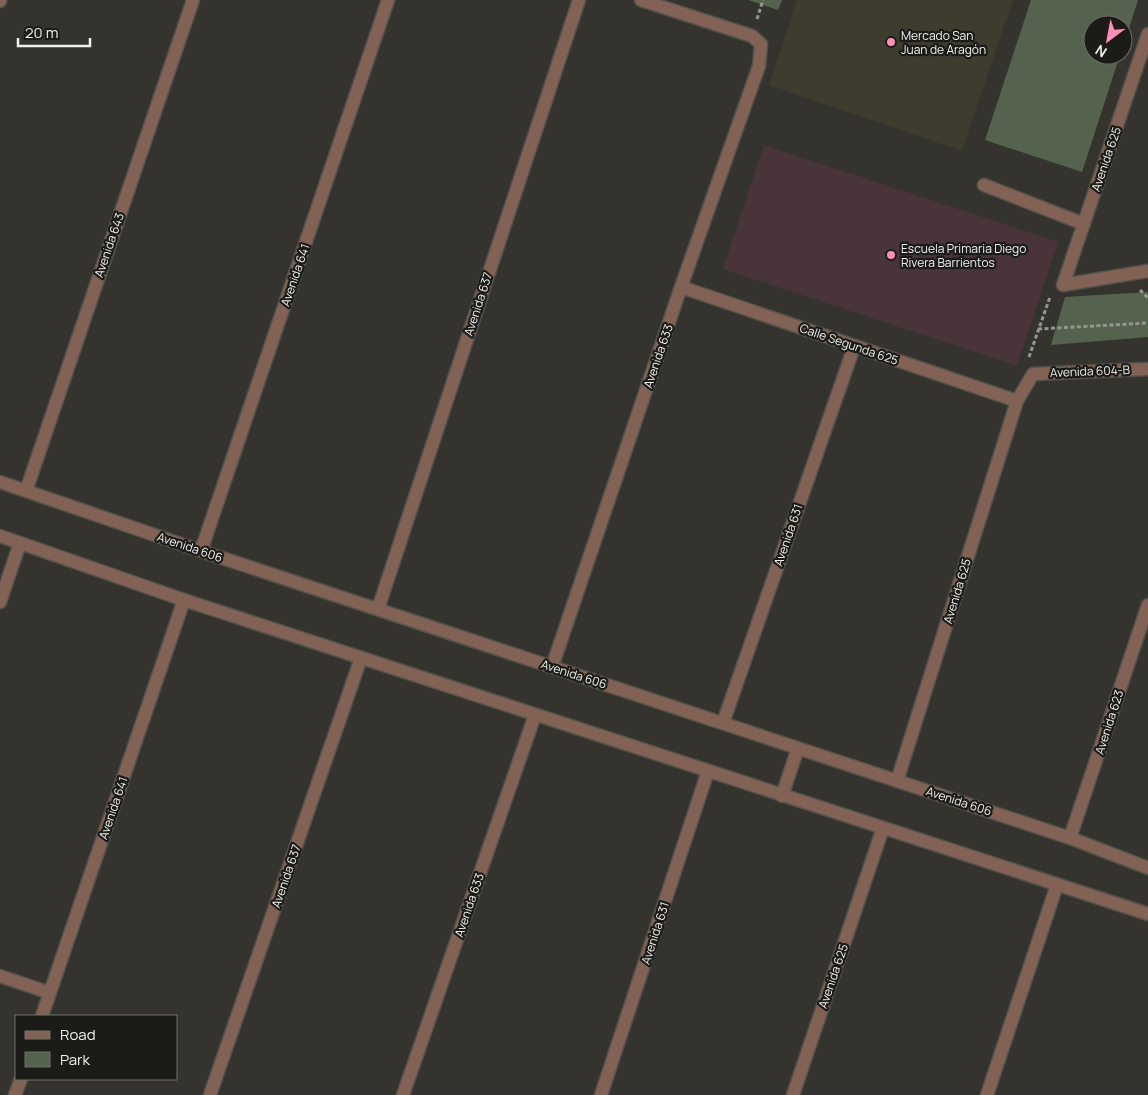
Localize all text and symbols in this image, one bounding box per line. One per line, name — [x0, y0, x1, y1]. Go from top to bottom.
scale bar — [18, 15, 90, 47]
north arrow — [1083, 15, 1133, 65]
text: 20 m — [25, 22, 58, 43]
place label: Mercado San Juan de Aragón — [901, 27, 986, 58]
marker: Mercado San Juan de Aragón — [885, 36, 897, 48]
text: N — [1092, 41, 1110, 62]
street label: Avenida 625 — [1087, 124, 1125, 194]
street label: Avenida 643 — [90, 211, 128, 279]
place label: Escuela Primaria Diego Rivera Barrientos — [901, 240, 1026, 271]
street label: Avenida 641 — [276, 241, 314, 309]
marker: Escuela Primaria Diego Rivera Barrientos — [885, 249, 897, 261]
street label: Avenida 637 — [460, 270, 496, 338]
street label: Calle Segunda 625 — [797, 319, 901, 369]
street label: Avenida 633 — [639, 322, 677, 390]
street label: Avenida 604-B — [1050, 361, 1130, 381]
street label: Avenida 631 — [769, 502, 807, 568]
street label: Avenida 606 — [155, 528, 225, 566]
street label: Avenida 625 — [939, 556, 975, 626]
street label: Avenida 606 — [539, 655, 609, 693]
street label: Avenida 623 — [1091, 688, 1127, 756]
street label: Avenida 641 — [94, 774, 132, 842]
street label: Avenida 606 — [924, 782, 994, 820]
street label: Avenida 637 — [267, 842, 305, 910]
street label: Avenida 633 — [450, 871, 488, 939]
street label: Avenida 631 — [637, 900, 673, 966]
street label: Avenida 625 — [814, 941, 852, 1011]
legend — [15, 1015, 178, 1080]
text: Road — [60, 1024, 96, 1045]
text: Park — [60, 1049, 90, 1070]

